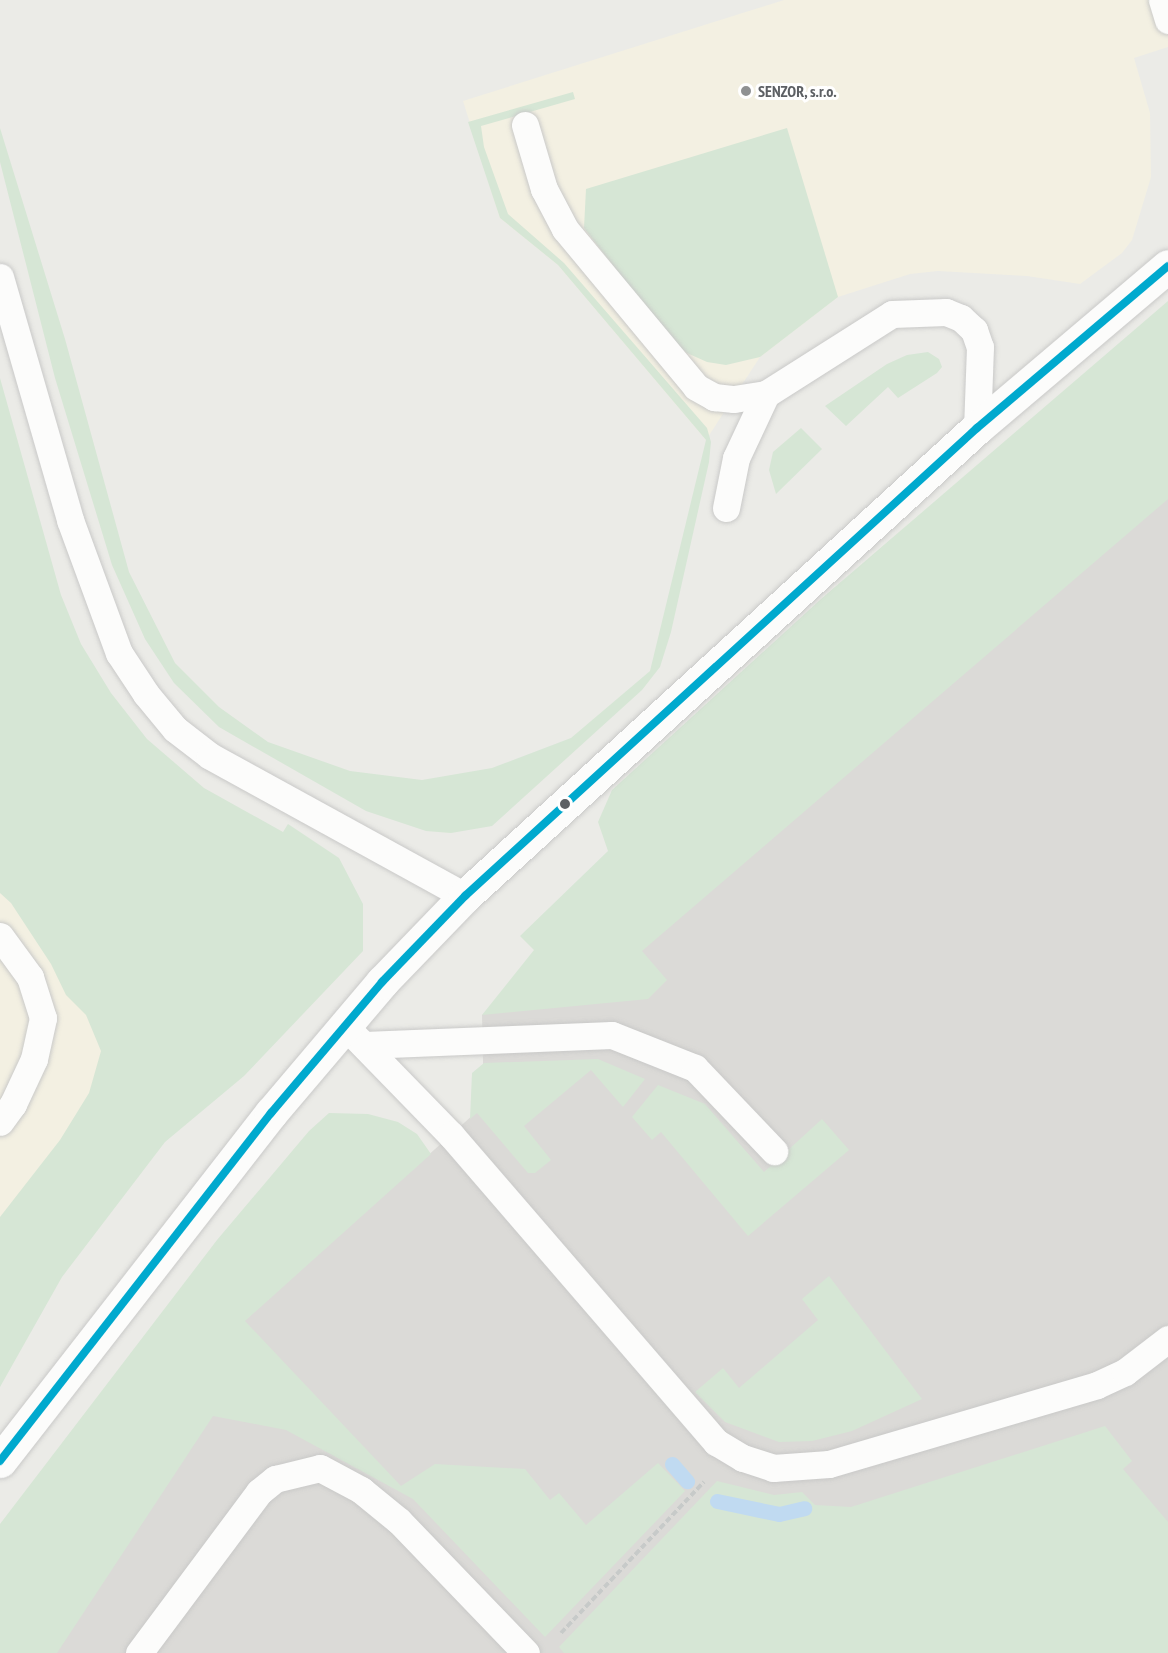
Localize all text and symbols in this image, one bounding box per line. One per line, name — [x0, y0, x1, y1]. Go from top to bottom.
place label: SENZOR, s.r.o. — [758, 81, 838, 101]
marker: SENZOR, s.r.o. — [739, 84, 753, 98]
unlabelled marker — [559, 798, 571, 810]

